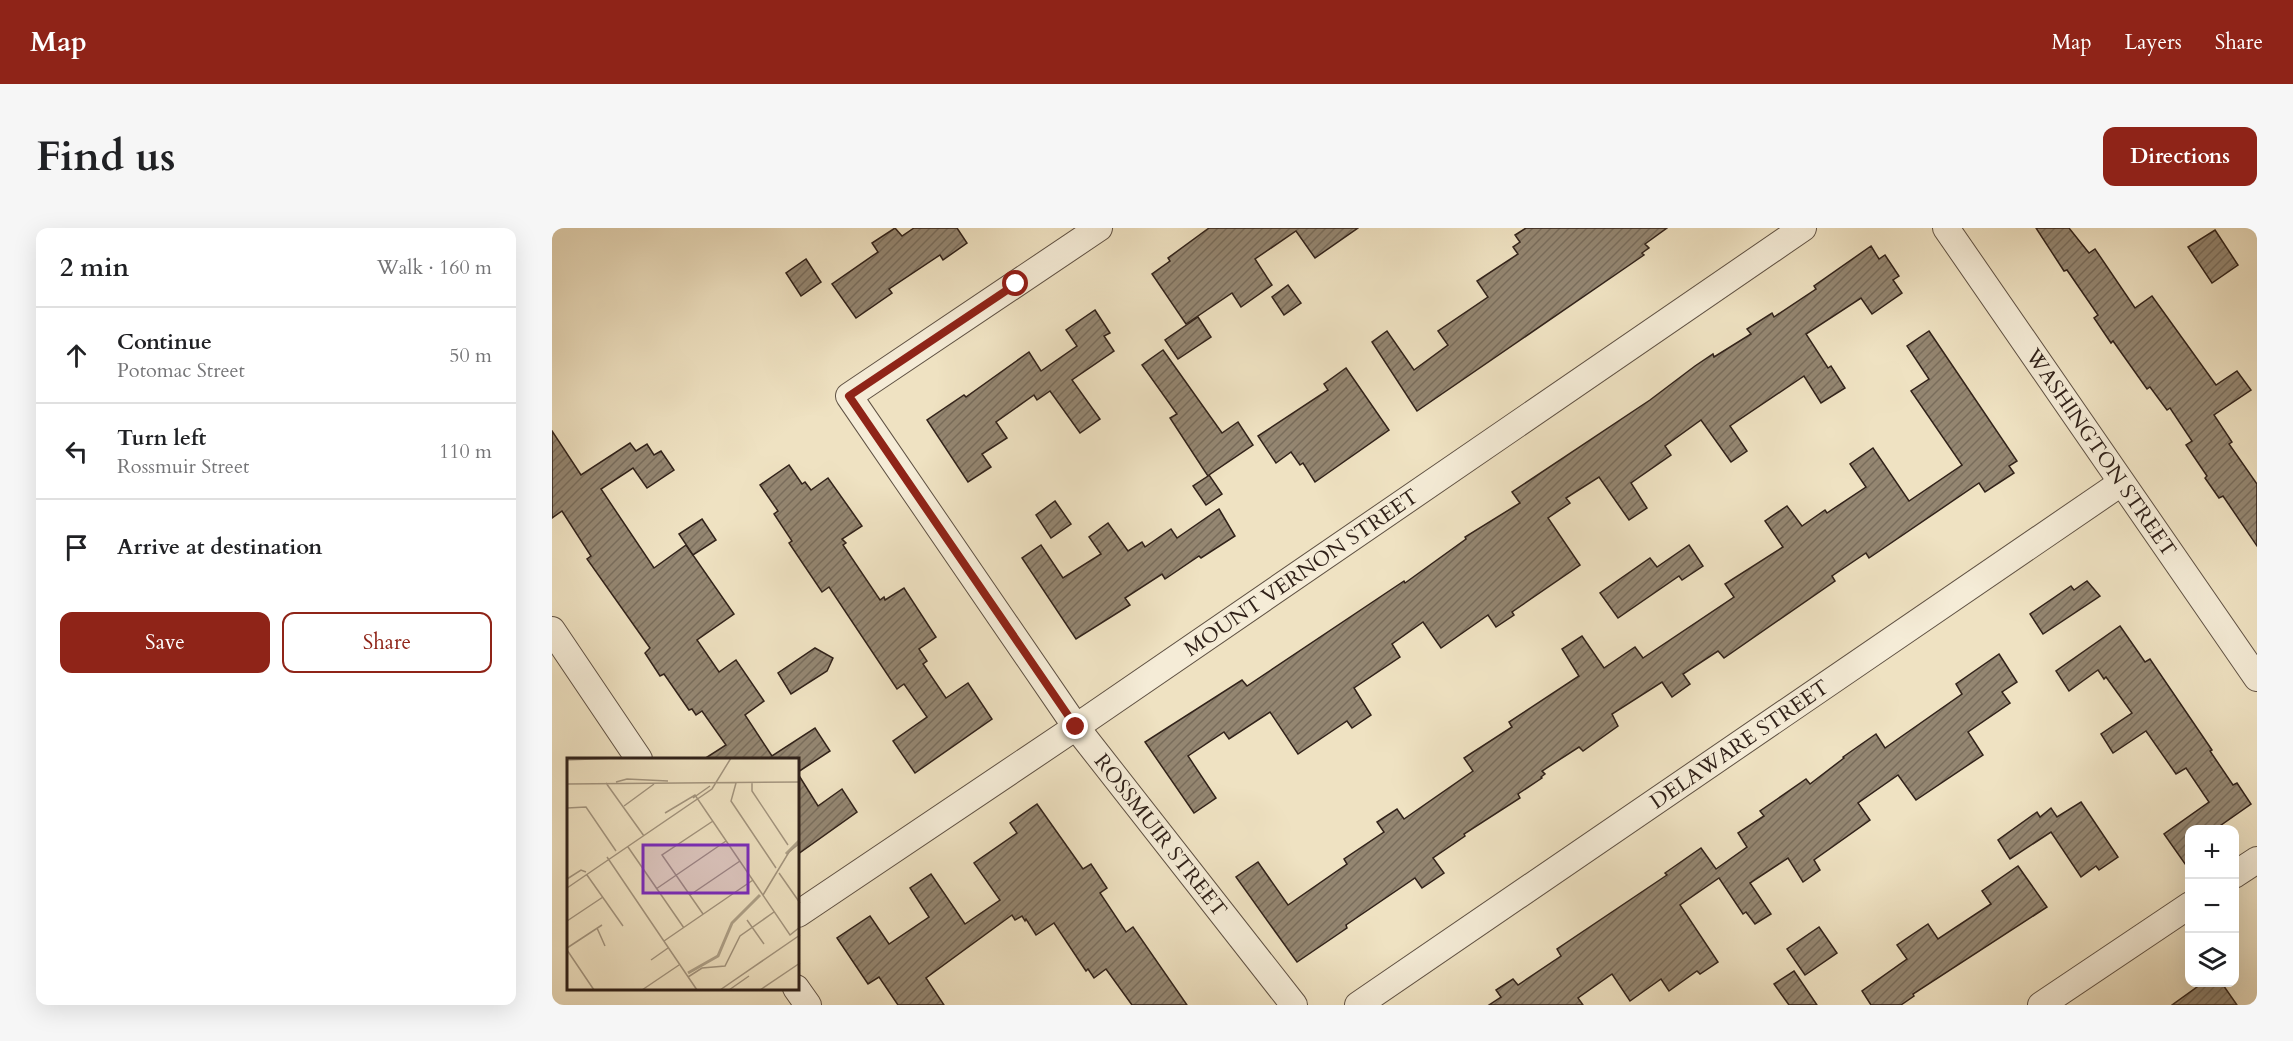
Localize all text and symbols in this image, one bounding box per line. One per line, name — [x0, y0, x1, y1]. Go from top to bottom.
text: Map — [30, 23, 87, 61]
text: Map — [2052, 28, 2092, 57]
text: Layers — [2125, 28, 2182, 57]
text: Share — [2215, 28, 2263, 57]
button: Directions — [2103, 127, 2257, 186]
text: Find us — [36, 128, 176, 185]
text: 2 min — [60, 250, 129, 285]
text: Walk · 160 m — [377, 254, 492, 281]
route start — [1002, 270, 1028, 296]
text: Continue — [117, 327, 212, 357]
icon: ahead — [60, 339, 93, 372]
text: 50 m — [449, 342, 492, 369]
street label: WASHINGTON STREET — [2018, 342, 2183, 563]
text: Potomac Street — [117, 357, 245, 384]
text: Turn left — [117, 423, 206, 453]
icon: left — [60, 435, 93, 468]
text: 110 m — [439, 438, 492, 465]
text: Rossmuir Street — [117, 453, 249, 480]
street label: MOUNT VERNON STREET — [1178, 482, 1424, 664]
icon: arrive — [60, 531, 93, 564]
text: Arrive at destination — [117, 532, 322, 562]
button: Save — [60, 612, 270, 673]
button: Share — [282, 612, 492, 673]
street label: DELAWARE STREET — [1644, 673, 1835, 816]
route end — [1062, 713, 1088, 739]
street label: ROSSMUIR STREET — [1087, 748, 1234, 923]
inset map — [567, 758, 800, 990]
map controls — [2185, 825, 2239, 987]
button: + — [2185, 825, 2239, 879]
button: − — [2185, 879, 2239, 933]
button: layers — [2185, 933, 2239, 987]

